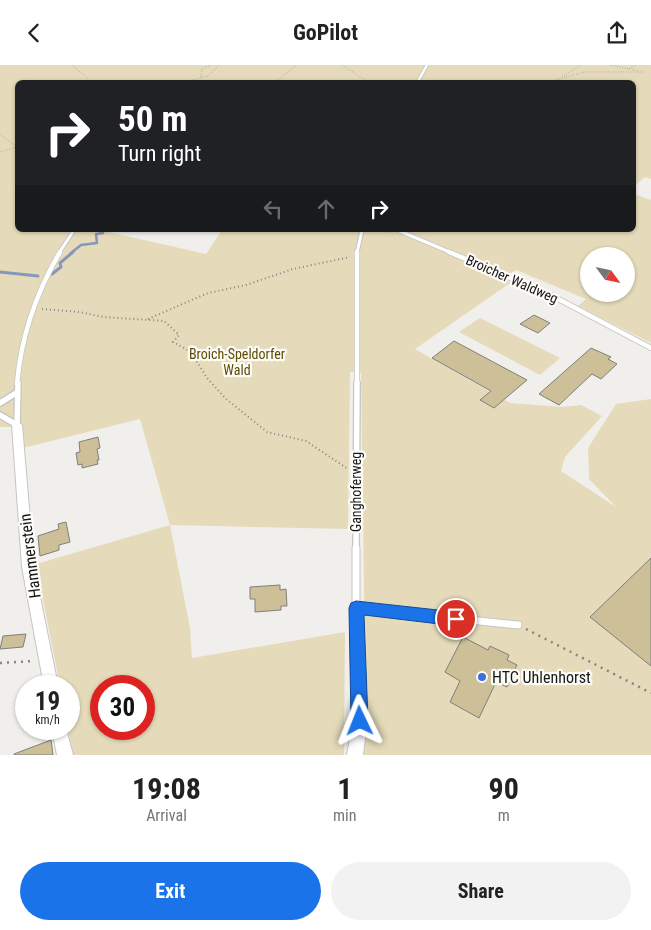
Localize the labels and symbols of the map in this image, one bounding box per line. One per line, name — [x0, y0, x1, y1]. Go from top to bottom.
north arrow — [580, 247, 635, 303]
street label: Broicher Waldweg — [463, 252, 561, 306]
park label: Broich-Speldorfer Wald — [189, 346, 285, 378]
street label: Ganghoferweg — [348, 452, 364, 532]
street label: Hammerstein — [15, 513, 45, 599]
pin — [435, 598, 477, 640]
place label: HTC Uhlenhorst — [492, 668, 591, 687]
marker: HTC Uhlenhorst — [476, 671, 488, 683]
speed limit sign: 30 — [90, 675, 155, 740]
position arrow — [333, 694, 385, 746]

